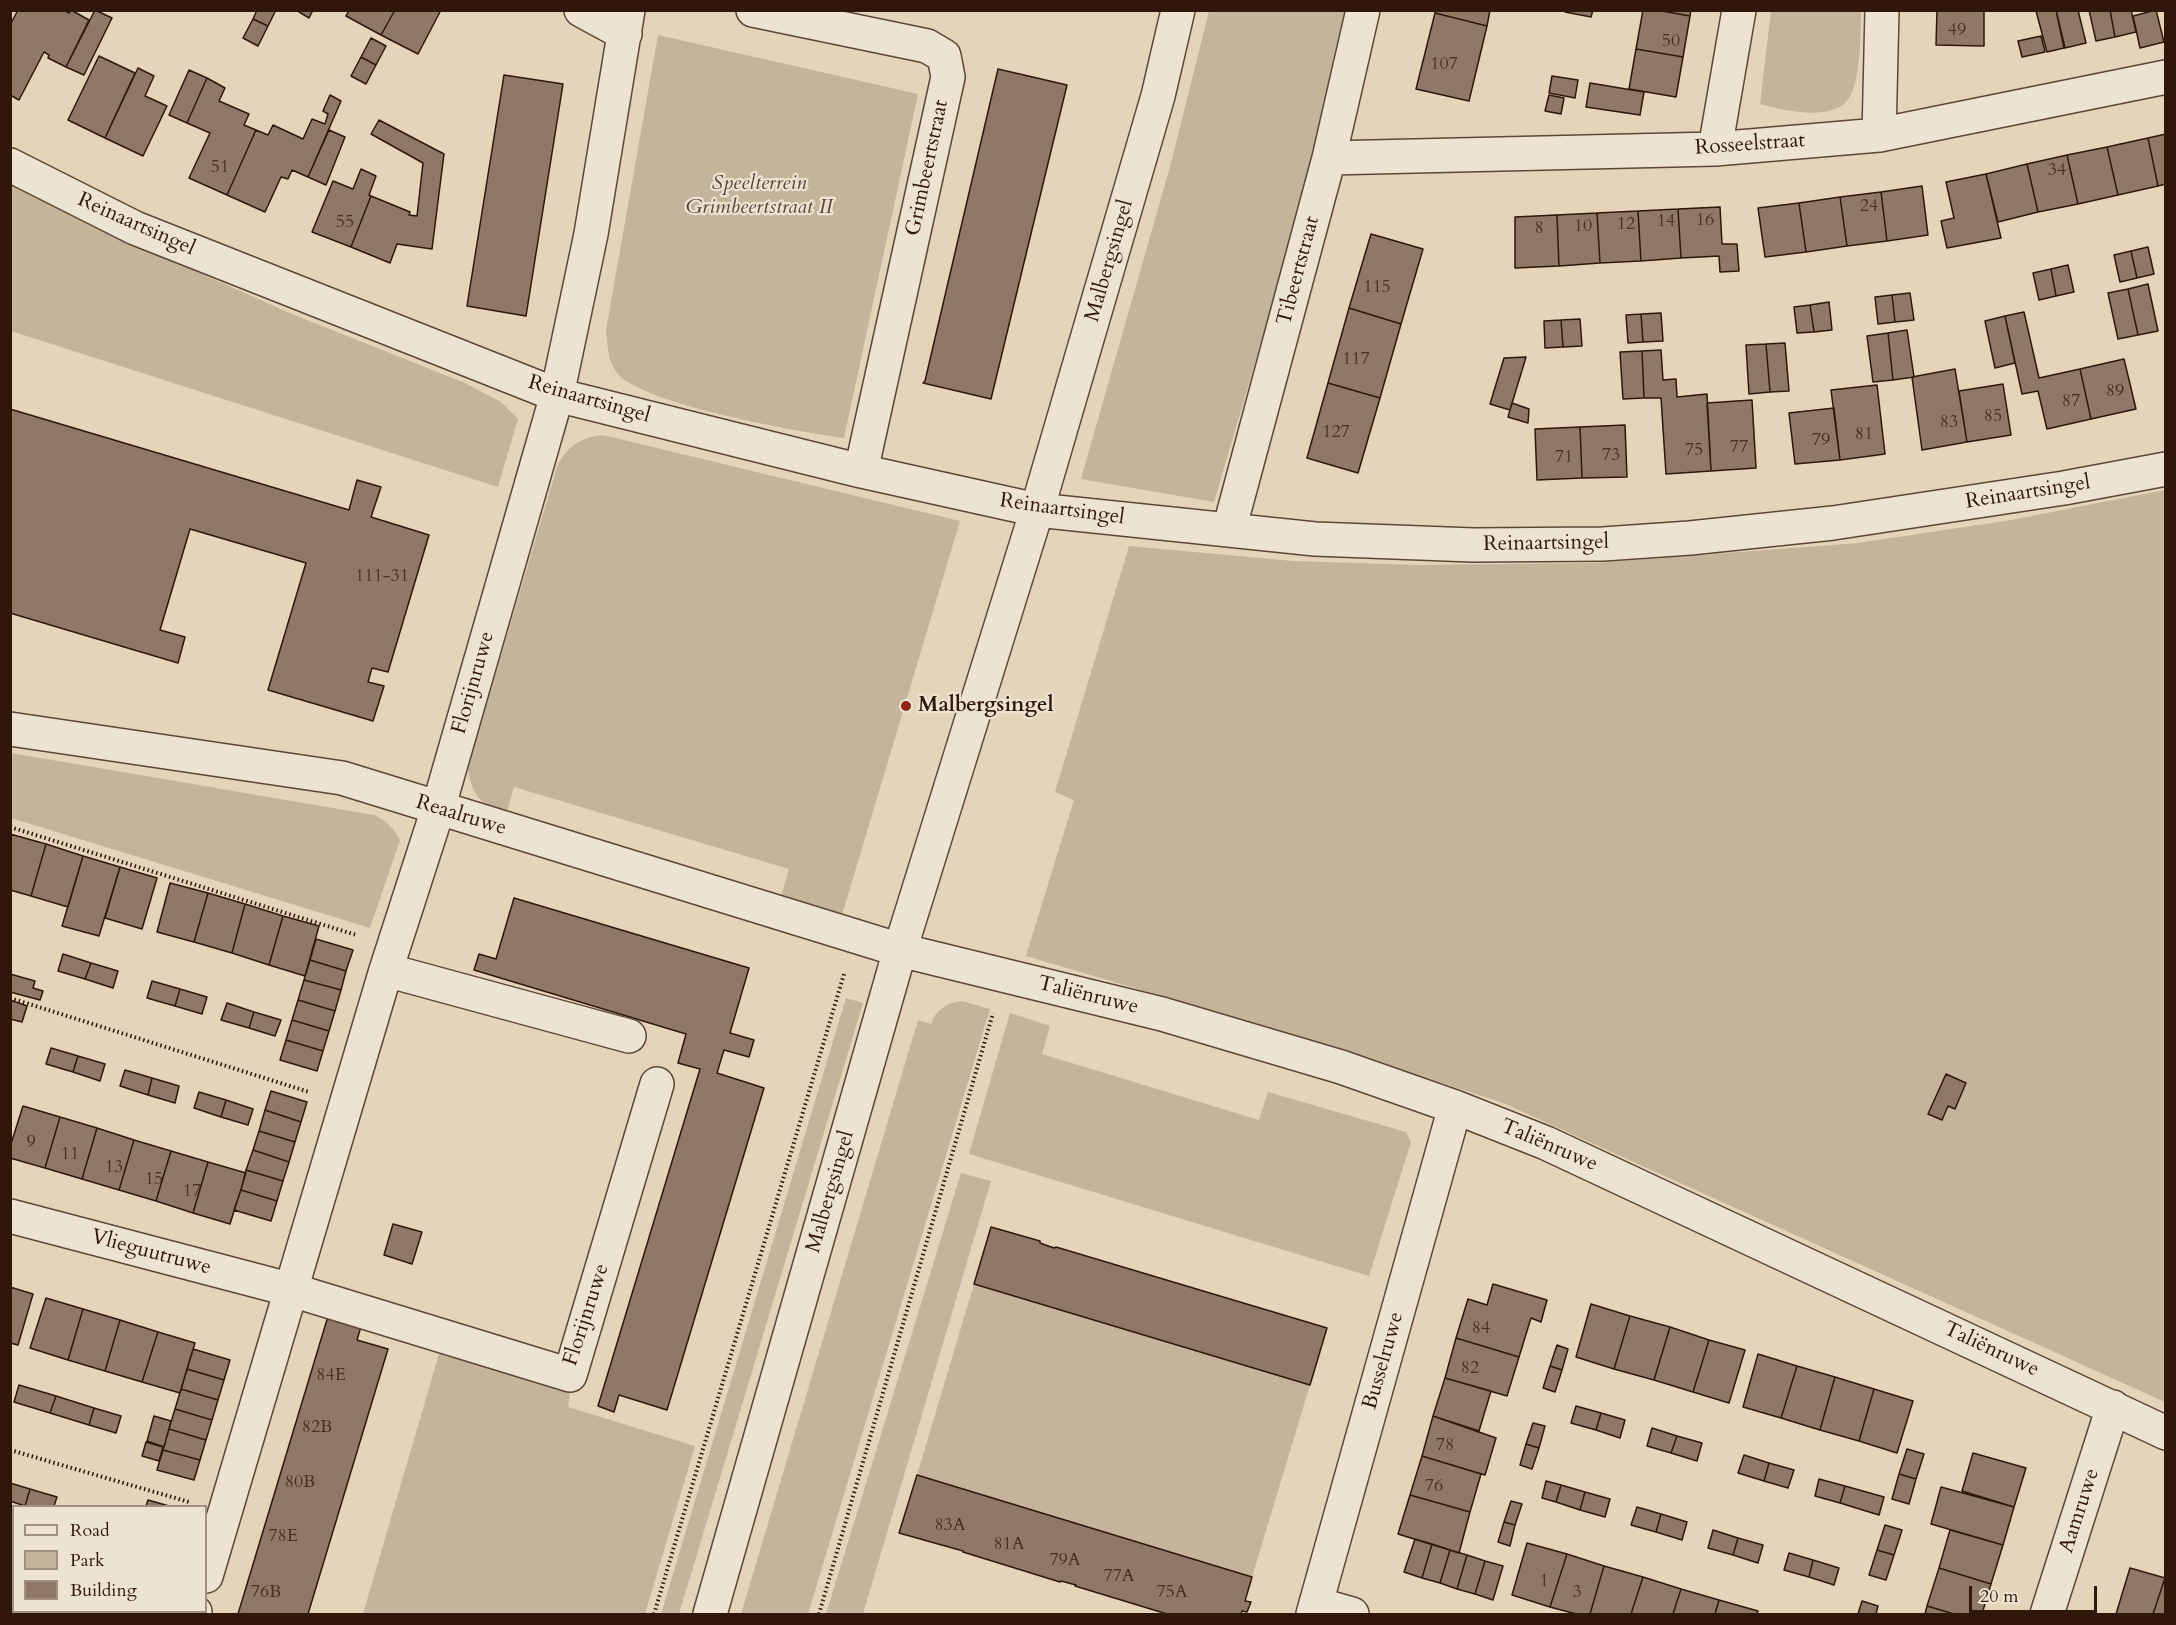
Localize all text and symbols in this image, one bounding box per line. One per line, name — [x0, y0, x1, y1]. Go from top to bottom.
house number: 49 — [1948, 20, 1966, 42]
house number: 50 — [1662, 31, 1680, 53]
house number: 107 — [1430, 54, 1458, 76]
street label: Grimbeertstraat — [901, 98, 955, 238]
street label: Rosseelstraat — [1694, 129, 1806, 161]
house number: 51 — [211, 157, 229, 179]
house number: 34 — [2048, 160, 2066, 182]
park label: Speelterrein Grimbeertstraat II — [686, 171, 832, 221]
street label: Reinaartsingel — [73, 188, 199, 262]
house number: 24 — [1860, 196, 1878, 218]
street label: Malbergsingel — [1081, 197, 1139, 325]
house number: 16 — [1696, 210, 1714, 232]
house number: 14 — [1657, 211, 1675, 233]
house number: 55 — [336, 212, 354, 234]
street label: Tibeertstraat — [1272, 214, 1326, 328]
house number: 12 — [1617, 214, 1635, 236]
house number: 10 — [1574, 216, 1592, 238]
house number: 8 — [1534, 218, 1544, 240]
house number: 115 — [1363, 277, 1391, 299]
house number: 117 — [1342, 349, 1370, 371]
street label: Reinaartsingel — [525, 371, 653, 429]
house number: 89 — [2106, 381, 2124, 403]
house number: 87 — [2062, 391, 2080, 413]
house number: 85 — [1984, 406, 2002, 428]
house number: 83 — [1940, 412, 1958, 434]
house number: 127 — [1322, 422, 1350, 444]
house number: 81 — [1855, 424, 1873, 446]
house number: 79 — [1812, 430, 1830, 452]
house number: 77 — [1730, 437, 1748, 459]
house number: 75 — [1685, 440, 1703, 462]
house number: 73 — [1602, 445, 1620, 467]
house number: 71 — [1555, 447, 1573, 469]
street label: Reinaartsingel — [1964, 471, 2092, 515]
street label: Reinaartsingel — [998, 489, 1126, 531]
street label: Reinaartsingel — [1483, 530, 1609, 558]
house number: 111-31 — [355, 566, 409, 588]
street label: Florijnruwe — [447, 629, 501, 737]
place label: Malbergsingel — [918, 693, 1054, 719]
marker: Malbergsingel — [899, 699, 913, 713]
street label: Reaalruwe — [413, 790, 509, 842]
street label: Taliënruwe — [1035, 971, 1141, 1021]
street label: Taliënruwe — [1497, 1114, 1601, 1178]
street label: Malbergsingel — [802, 1128, 860, 1256]
house number: 9 — [26, 1132, 36, 1154]
house number: 11 — [61, 1144, 79, 1166]
house number: 13 — [105, 1157, 123, 1179]
house number: 15 — [145, 1169, 163, 1191]
house number: 17 — [183, 1181, 201, 1203]
street label: Vlieguutruwe — [88, 1225, 214, 1281]
street label: Florijnruwe — [559, 1261, 615, 1369]
street label: Busselruwe — [1358, 1309, 1410, 1413]
street label: Taliënruwe — [1939, 1317, 2043, 1383]
house number: 84 — [1472, 1318, 1490, 1340]
house number: 82 — [1461, 1358, 1479, 1380]
house number: 84E — [316, 1365, 346, 1387]
house number: 82B — [302, 1417, 332, 1439]
house number: 78 — [1436, 1435, 1454, 1457]
street label: Aamruwe — [2055, 1466, 2105, 1556]
house number: 80B — [285, 1472, 315, 1494]
house number: 76 — [1425, 1476, 1443, 1498]
legend — [12, 1505, 207, 1613]
house number: 83A — [934, 1515, 966, 1537]
text: Road — [70, 1518, 110, 1543]
house number: 78E — [268, 1526, 298, 1548]
house number: 81A — [993, 1534, 1025, 1556]
text: Park — [70, 1548, 105, 1573]
house number: 79A — [1049, 1550, 1081, 1572]
house number: 77A — [1103, 1566, 1135, 1588]
house number: 1 — [1539, 1571, 1549, 1593]
scale bar — [1972, 1574, 2100, 1612]
text: Building — [70, 1578, 137, 1603]
house number: 76B — [251, 1582, 281, 1604]
house number: 75A — [1156, 1582, 1188, 1604]
house number: 3 — [1572, 1582, 1582, 1604]
text: 20 m — [1980, 1584, 2019, 1609]

